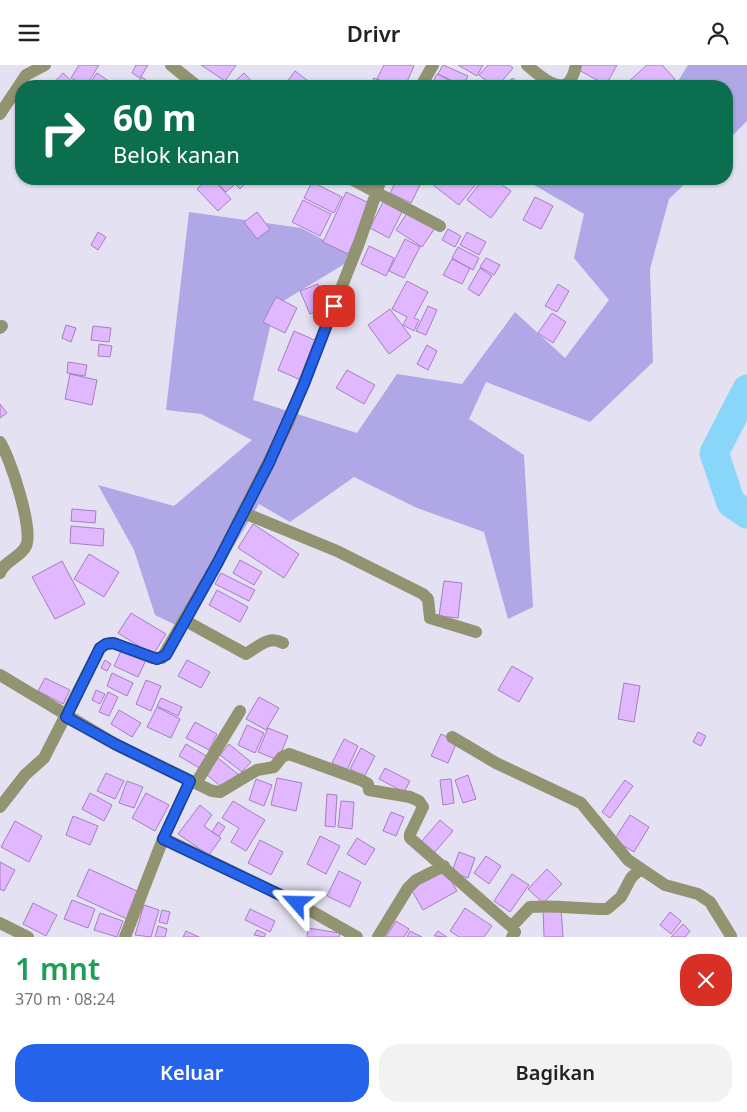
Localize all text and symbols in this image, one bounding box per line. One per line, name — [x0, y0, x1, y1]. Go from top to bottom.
text: Drivr — [347, 18, 400, 48]
icon: menu — [15, 19, 43, 47]
icon: person — [704, 19, 732, 47]
text: 60 m — [113, 94, 196, 141]
icon: right — [30, 100, 95, 165]
text: Belok kanan — [113, 139, 240, 169]
pin — [313, 285, 355, 327]
icon: arrive — [320, 292, 348, 320]
position arrow — [270, 876, 322, 928]
text: 1 mnt — [15, 948, 100, 989]
button: close — [680, 954, 732, 1006]
text: 370 m · 08:24 — [15, 988, 115, 1010]
button: Keluar — [15, 1044, 369, 1102]
button: Bagikan — [379, 1044, 732, 1102]

